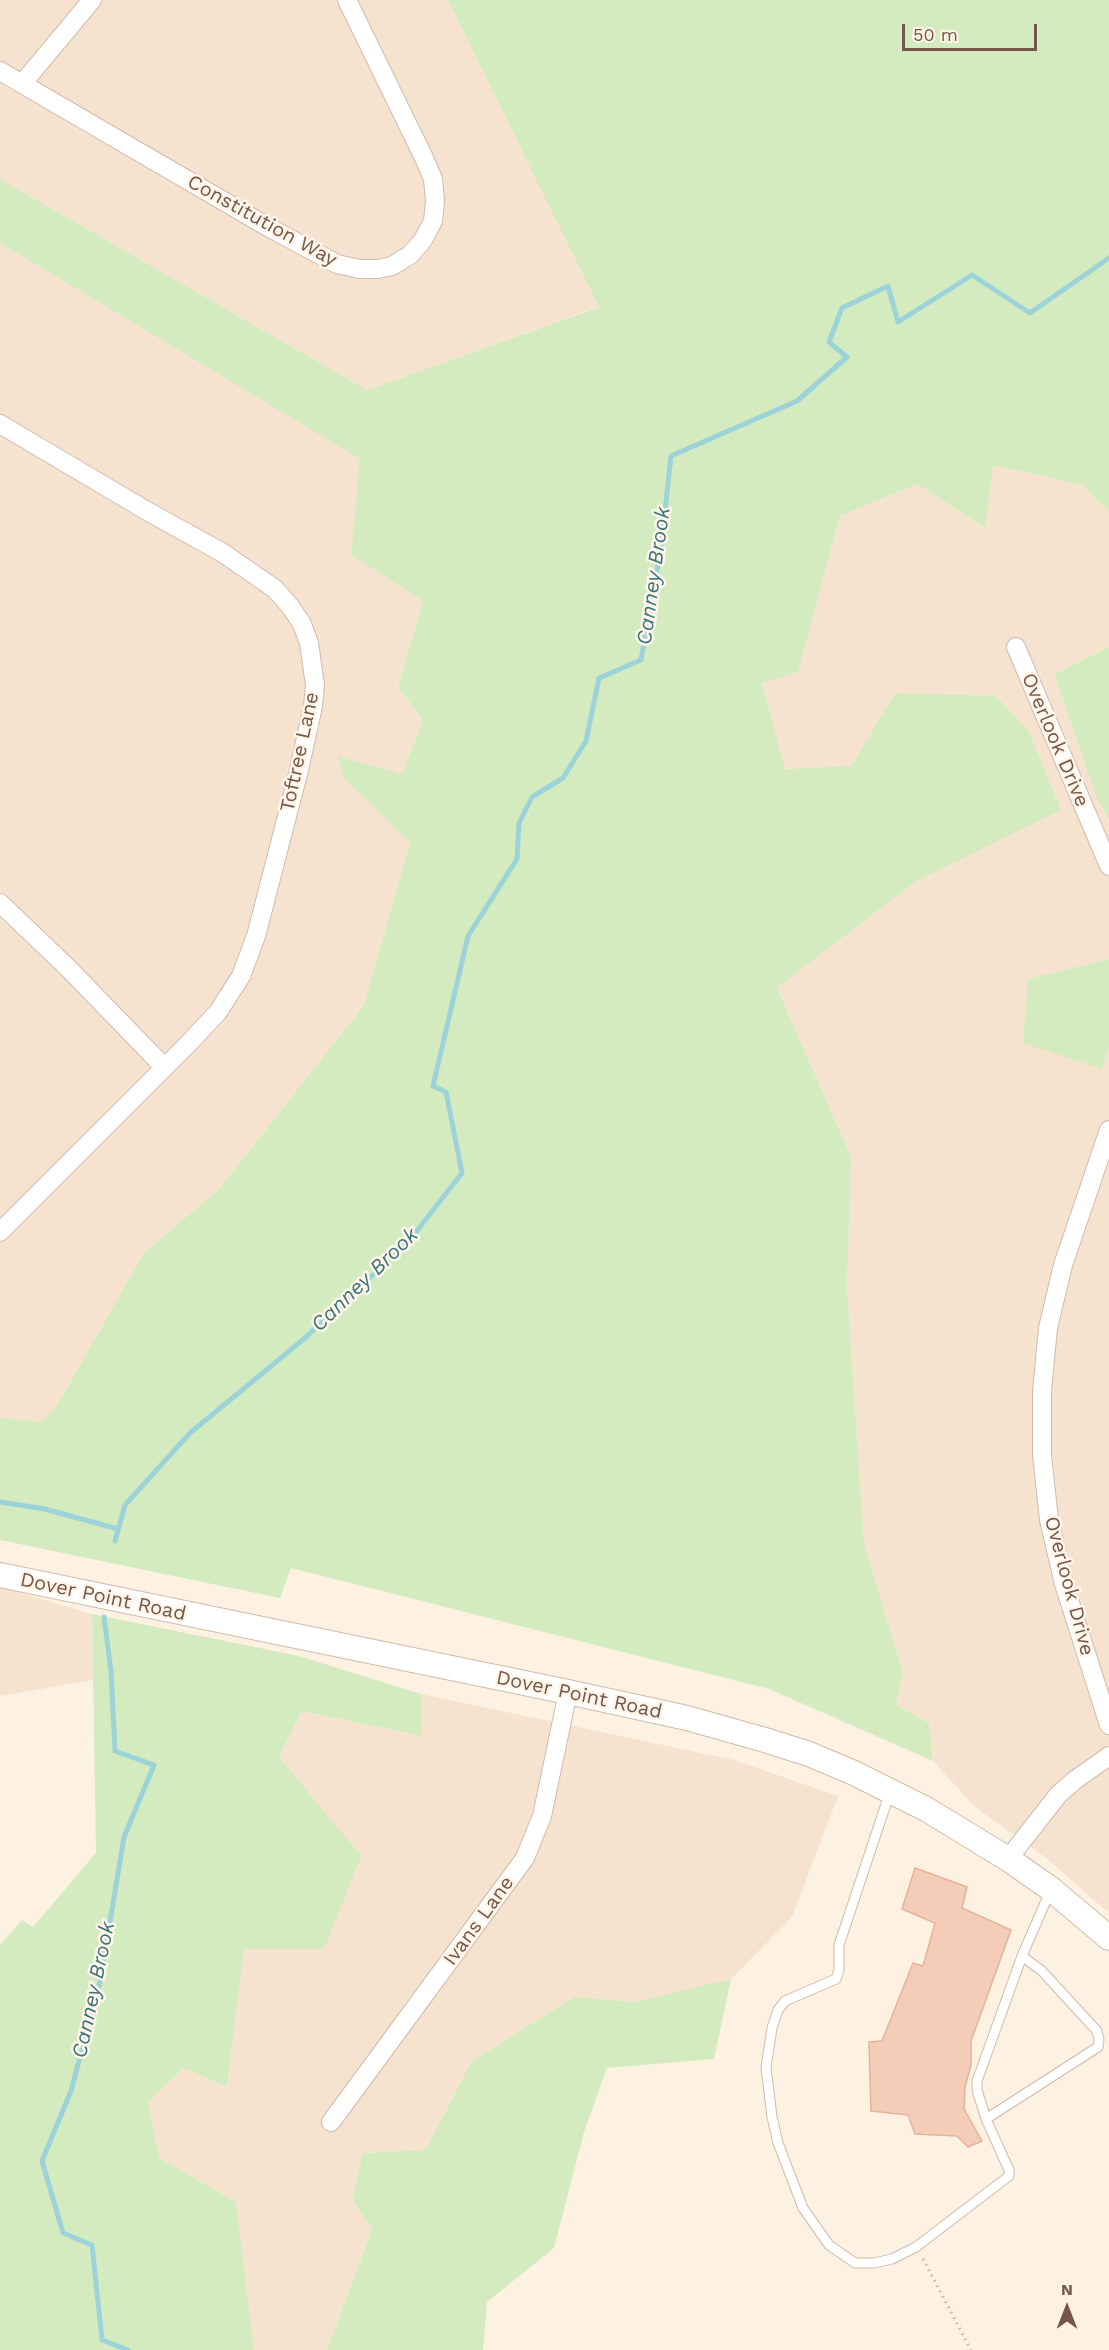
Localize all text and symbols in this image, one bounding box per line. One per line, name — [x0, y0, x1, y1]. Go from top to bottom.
scale bar — [905, 12, 1040, 50]
text: 50 m — [913, 24, 958, 45]
street label: Constitution Way — [183, 170, 341, 272]
water label: Canney Brook — [632, 505, 676, 647]
street label: Overlook Drive — [1016, 669, 1094, 811]
street label: Toftree Lane — [276, 690, 324, 814]
water label: Canney Brook — [306, 1223, 424, 1337]
street label: Overlook Drive — [1039, 1514, 1099, 1658]
street label: Dover Point Road — [18, 1568, 188, 1626]
street label: Dover Point Road — [494, 1666, 664, 1724]
street label: Ivans Lane — [439, 1872, 519, 1970]
water label: Canney Brook — [67, 1919, 121, 2061]
north arrow — [1037, 2278, 1097, 2338]
text: N — [1061, 2280, 1073, 2299]

